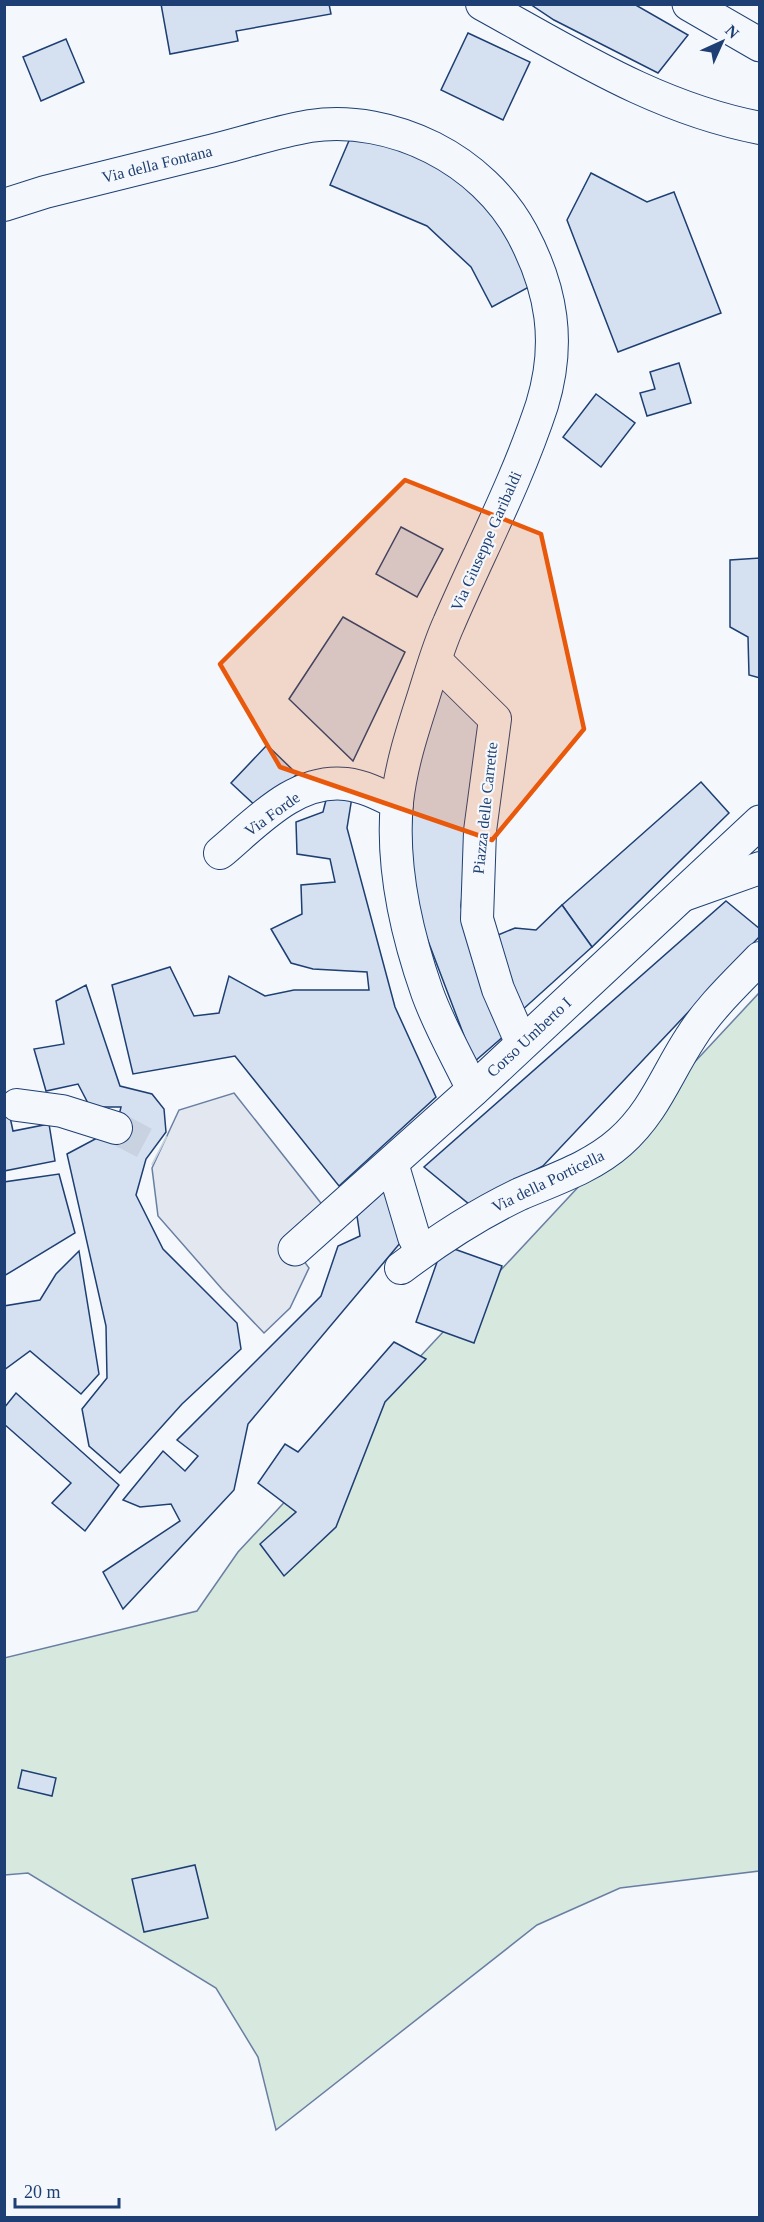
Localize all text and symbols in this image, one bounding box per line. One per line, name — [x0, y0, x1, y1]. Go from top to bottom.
north arrow — [692, 12, 752, 72]
text: N — [722, 22, 743, 42]
street label: Via della Fontana — [100, 142, 214, 186]
street label: Via Giuseppe Garibaldi — [448, 468, 526, 614]
street label: Piazza delle Carrette — [470, 741, 500, 875]
street label: Via Forde — [241, 788, 303, 840]
street label: Corso Umberto I — [484, 994, 574, 1080]
street label: Via della Porticella — [489, 1146, 607, 1216]
scale bar — [15, 2171, 118, 2209]
text: 20 m — [24, 2182, 61, 2202]

